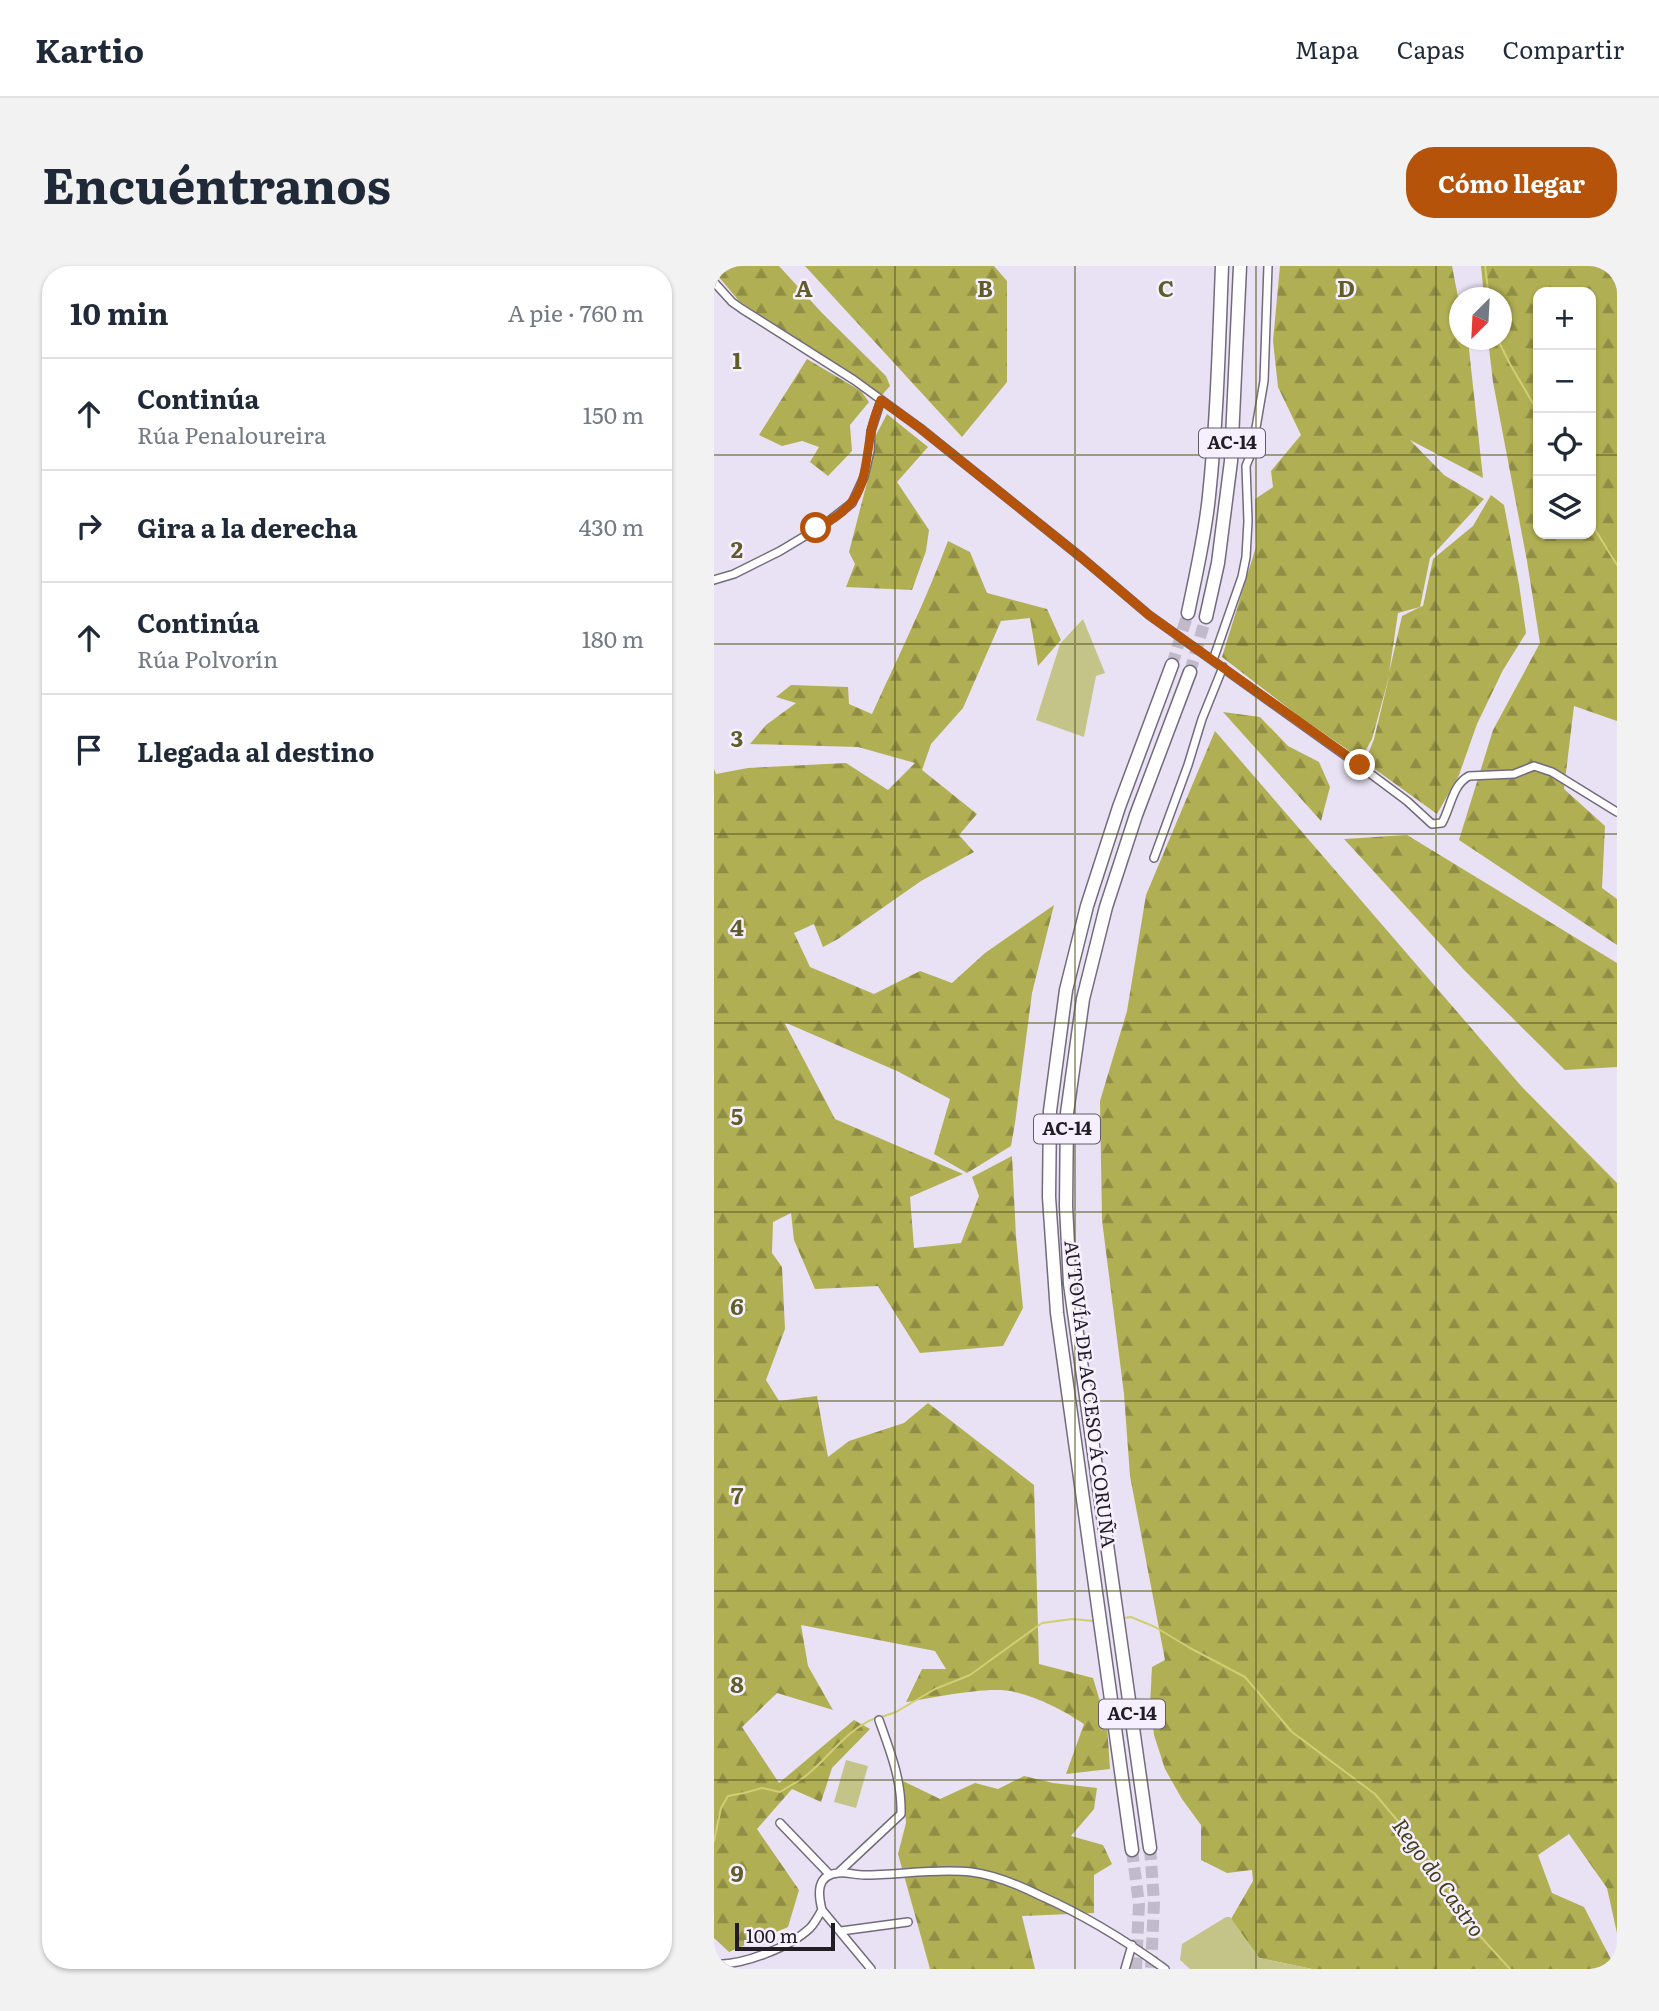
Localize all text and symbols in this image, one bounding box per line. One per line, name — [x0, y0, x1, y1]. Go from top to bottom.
text: Kartio — [35, 24, 144, 73]
text: Mapa — [1295, 31, 1359, 66]
text: Capas — [1397, 31, 1464, 66]
text: Compartir — [1502, 31, 1624, 66]
text: Encuéntranos — [42, 146, 391, 219]
button: Cómo llegar — [1406, 147, 1617, 218]
text: A — [795, 270, 813, 304]
text: B — [977, 270, 993, 304]
text: C — [1158, 270, 1174, 304]
text: D — [1337, 270, 1355, 304]
north arrow — [1449, 287, 1512, 350]
map controls — [1533, 287, 1596, 539]
button: + — [1533, 287, 1596, 350]
text: 10 min — [70, 290, 169, 334]
text: A pie · 760 m — [508, 295, 644, 329]
text: 1 — [732, 342, 742, 376]
button: − — [1533, 350, 1596, 413]
text: Continúa — [137, 378, 260, 417]
icon: ahead — [70, 395, 108, 433]
text: 150 m — [583, 397, 644, 431]
button: locate — [1533, 413, 1596, 476]
text: Rúa Penaloureira — [137, 417, 326, 451]
road number: AC-14 — [1199, 428, 1265, 458]
button: layers — [1533, 476, 1596, 539]
icon: right — [70, 507, 108, 545]
text: Gira a la derecha — [137, 507, 357, 546]
text: 430 m — [579, 509, 644, 543]
route start — [800, 512, 831, 543]
text: 2 — [731, 531, 743, 565]
text: Continúa — [137, 602, 260, 641]
icon: ahead — [70, 619, 108, 657]
text: 180 m — [582, 621, 644, 655]
text: Rúa Polvorín — [137, 641, 278, 675]
text: 3 — [731, 720, 743, 754]
icon: arrive — [70, 731, 108, 769]
text: Llegada al destino — [137, 731, 374, 770]
route end — [1344, 749, 1375, 780]
text: 4 — [730, 909, 744, 943]
text: 5 — [731, 1098, 743, 1132]
road number: AC-14 — [1034, 1114, 1100, 1144]
street label: AUTOVÍA DE ACCESO Á CORUÑA — [1058, 1238, 1124, 1549]
text: 6 — [730, 1288, 744, 1322]
text: 7 — [731, 1477, 744, 1511]
text: 8 — [730, 1666, 744, 1700]
road number: AC-14 — [1099, 1700, 1165, 1728]
water label: Rego do Castro — [1386, 1811, 1494, 1942]
text: 9 — [730, 1855, 744, 1889]
scale bar — [735, 1920, 835, 1952]
text: 100 m — [746, 1921, 798, 1949]

